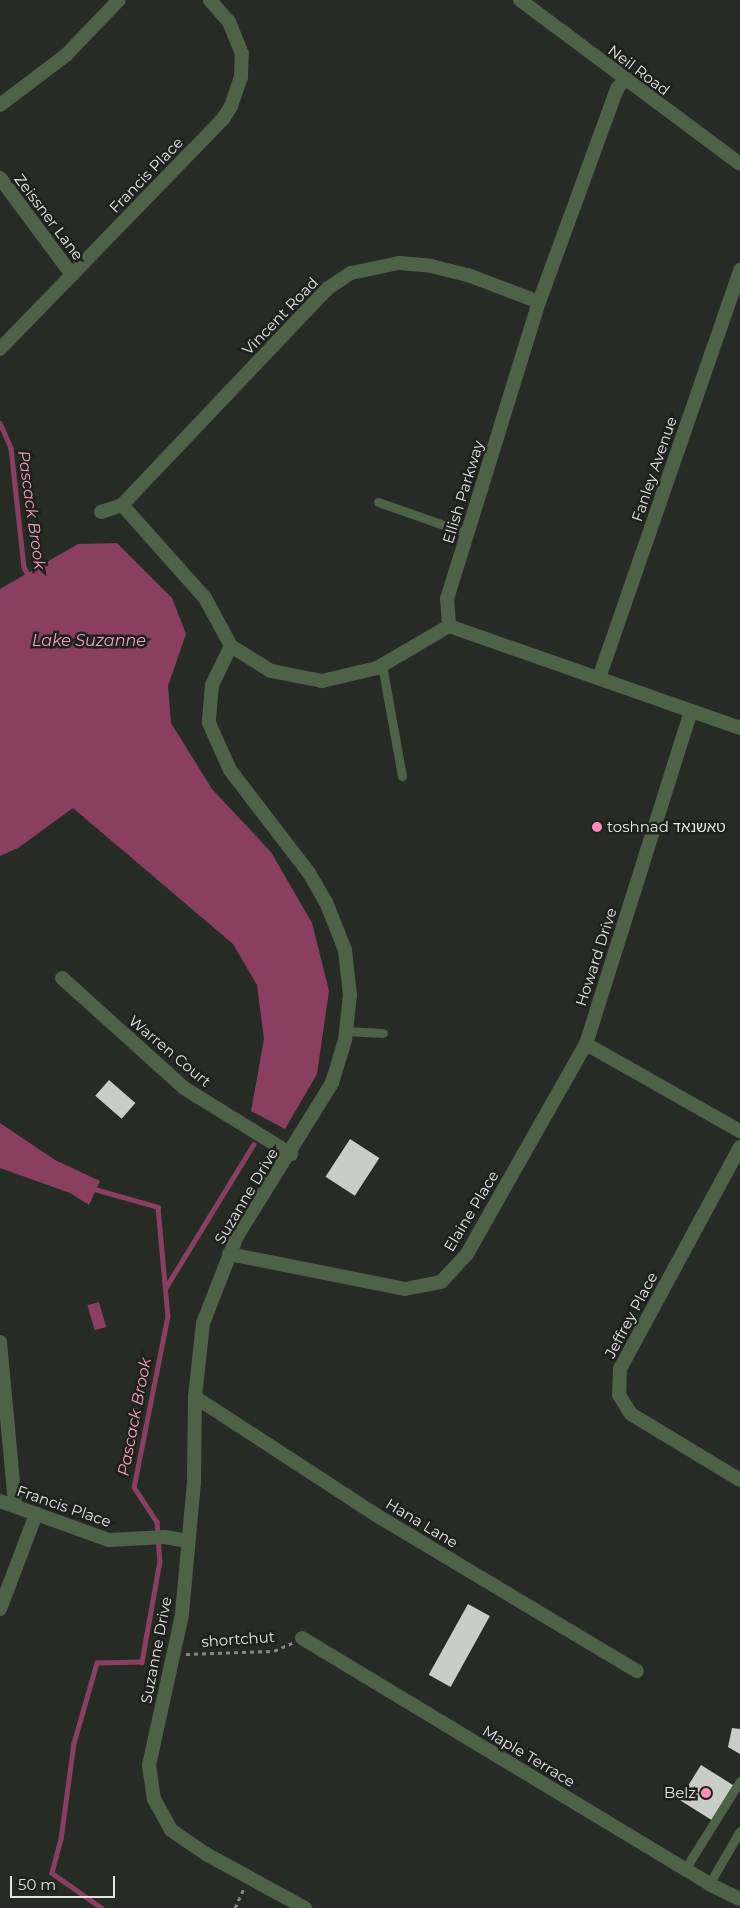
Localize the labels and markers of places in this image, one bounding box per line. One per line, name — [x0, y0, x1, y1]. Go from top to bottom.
place label: toshnad טאשנאד — [607, 818, 726, 836]
marker: toshnad טאשנאד — [591, 821, 603, 833]
place label: Belz — [664, 1784, 696, 1802]
marker: Belz — [700, 1787, 712, 1799]

